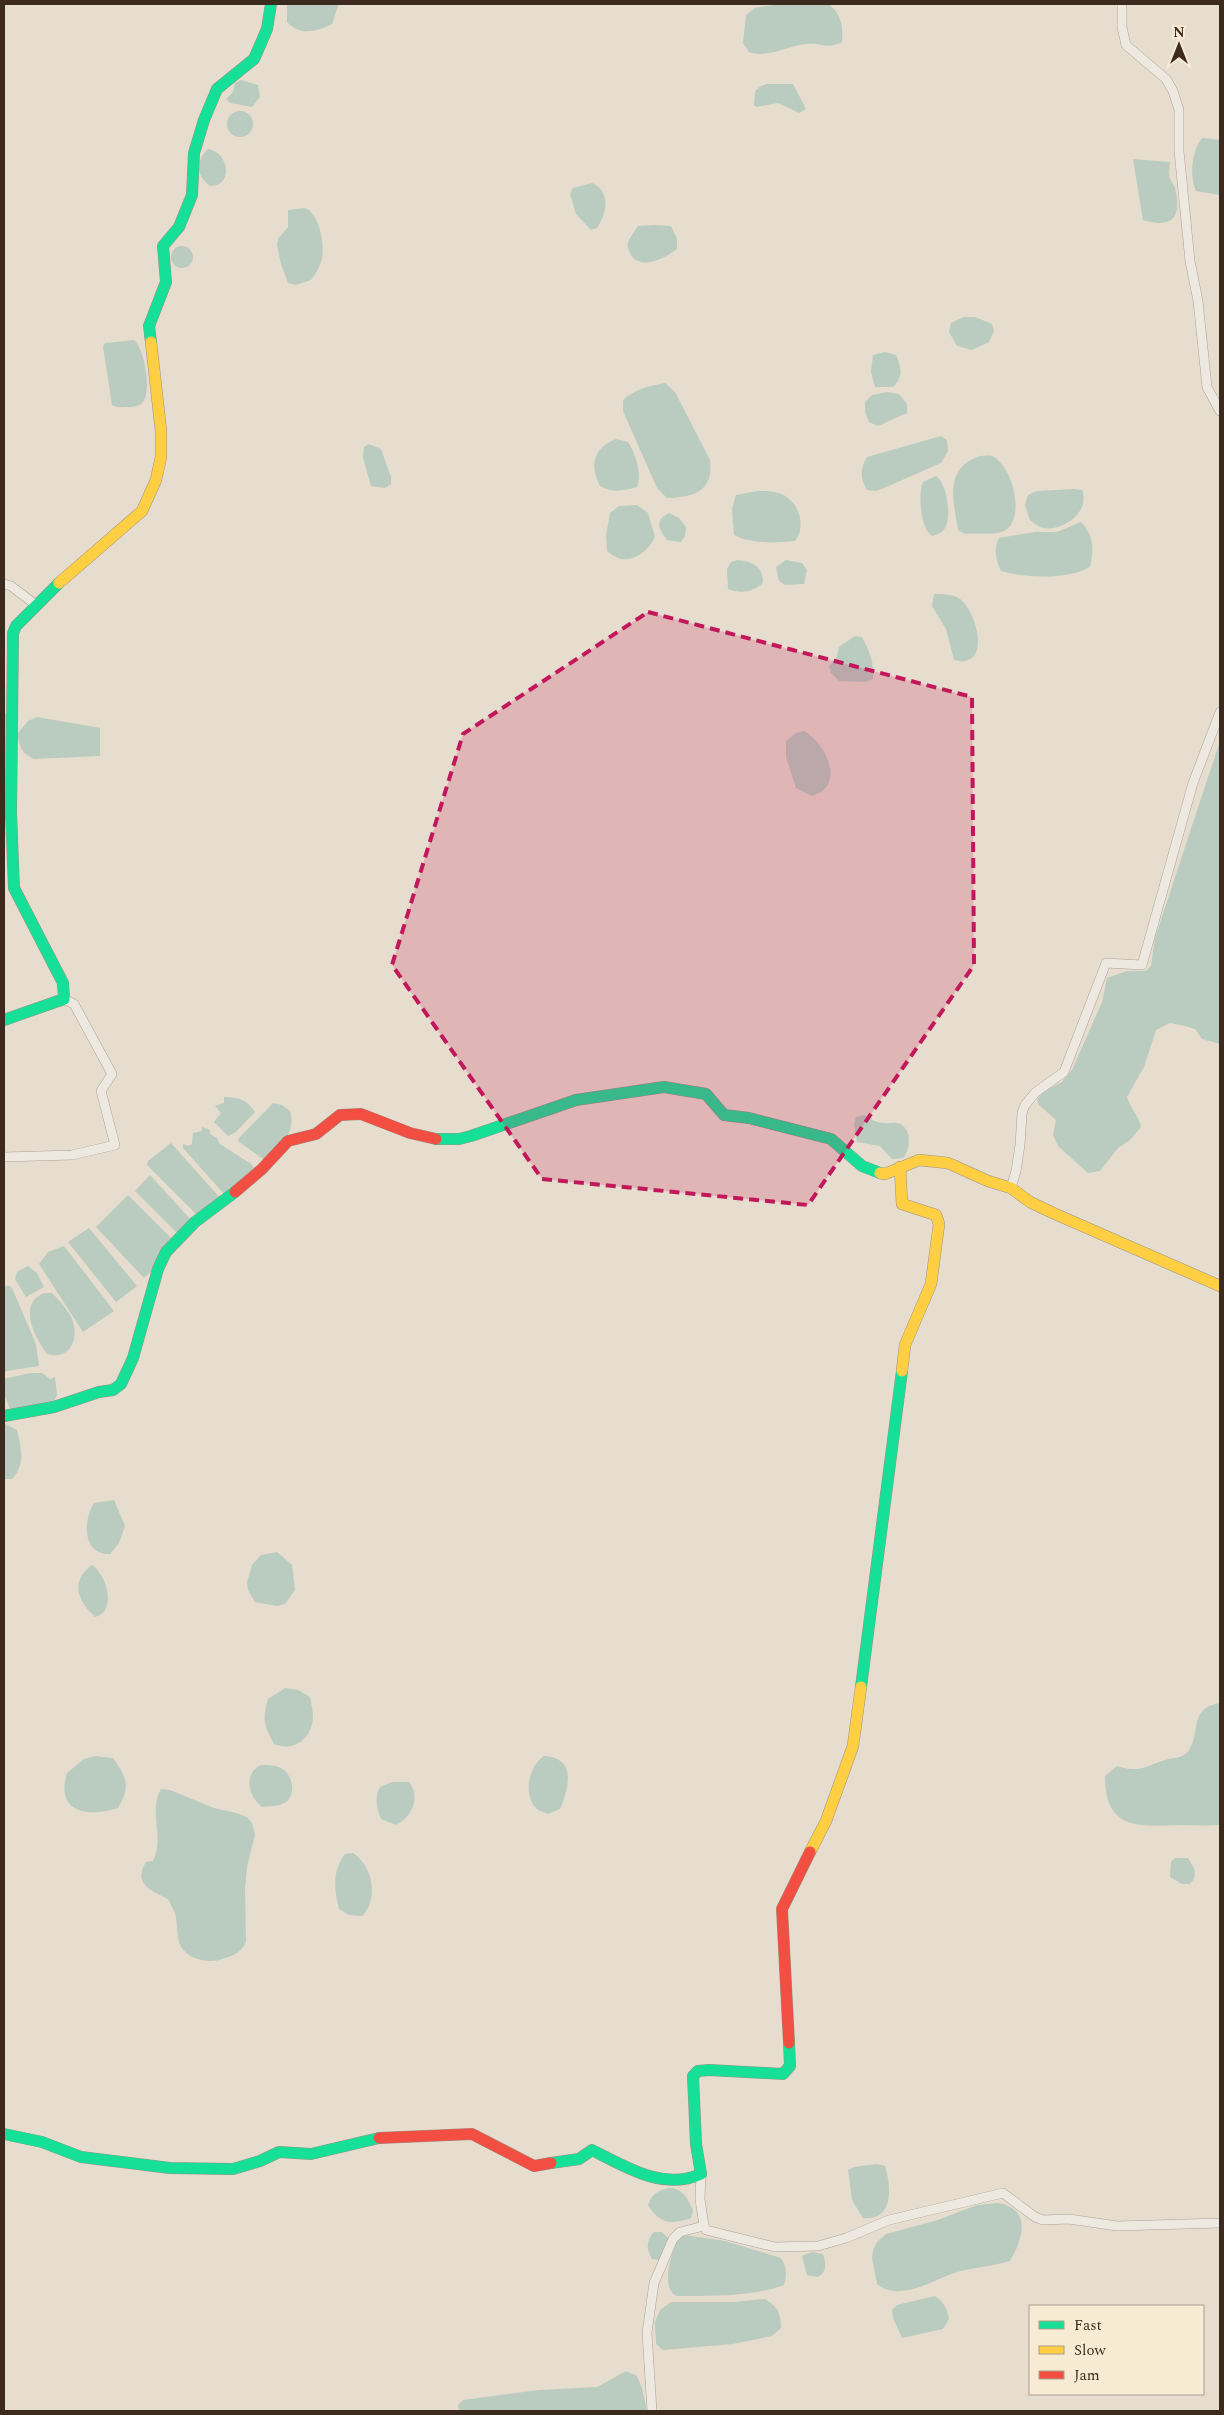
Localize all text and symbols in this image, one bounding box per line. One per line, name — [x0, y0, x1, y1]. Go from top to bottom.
north arrow — [1154, 20, 1204, 70]
text: N — [1173, 22, 1185, 43]
legend — [1029, 2305, 1204, 2395]
text: Fast — [1074, 2314, 1102, 2337]
text: Slow — [1074, 2339, 1106, 2362]
text: Jam — [1074, 2364, 1100, 2387]

